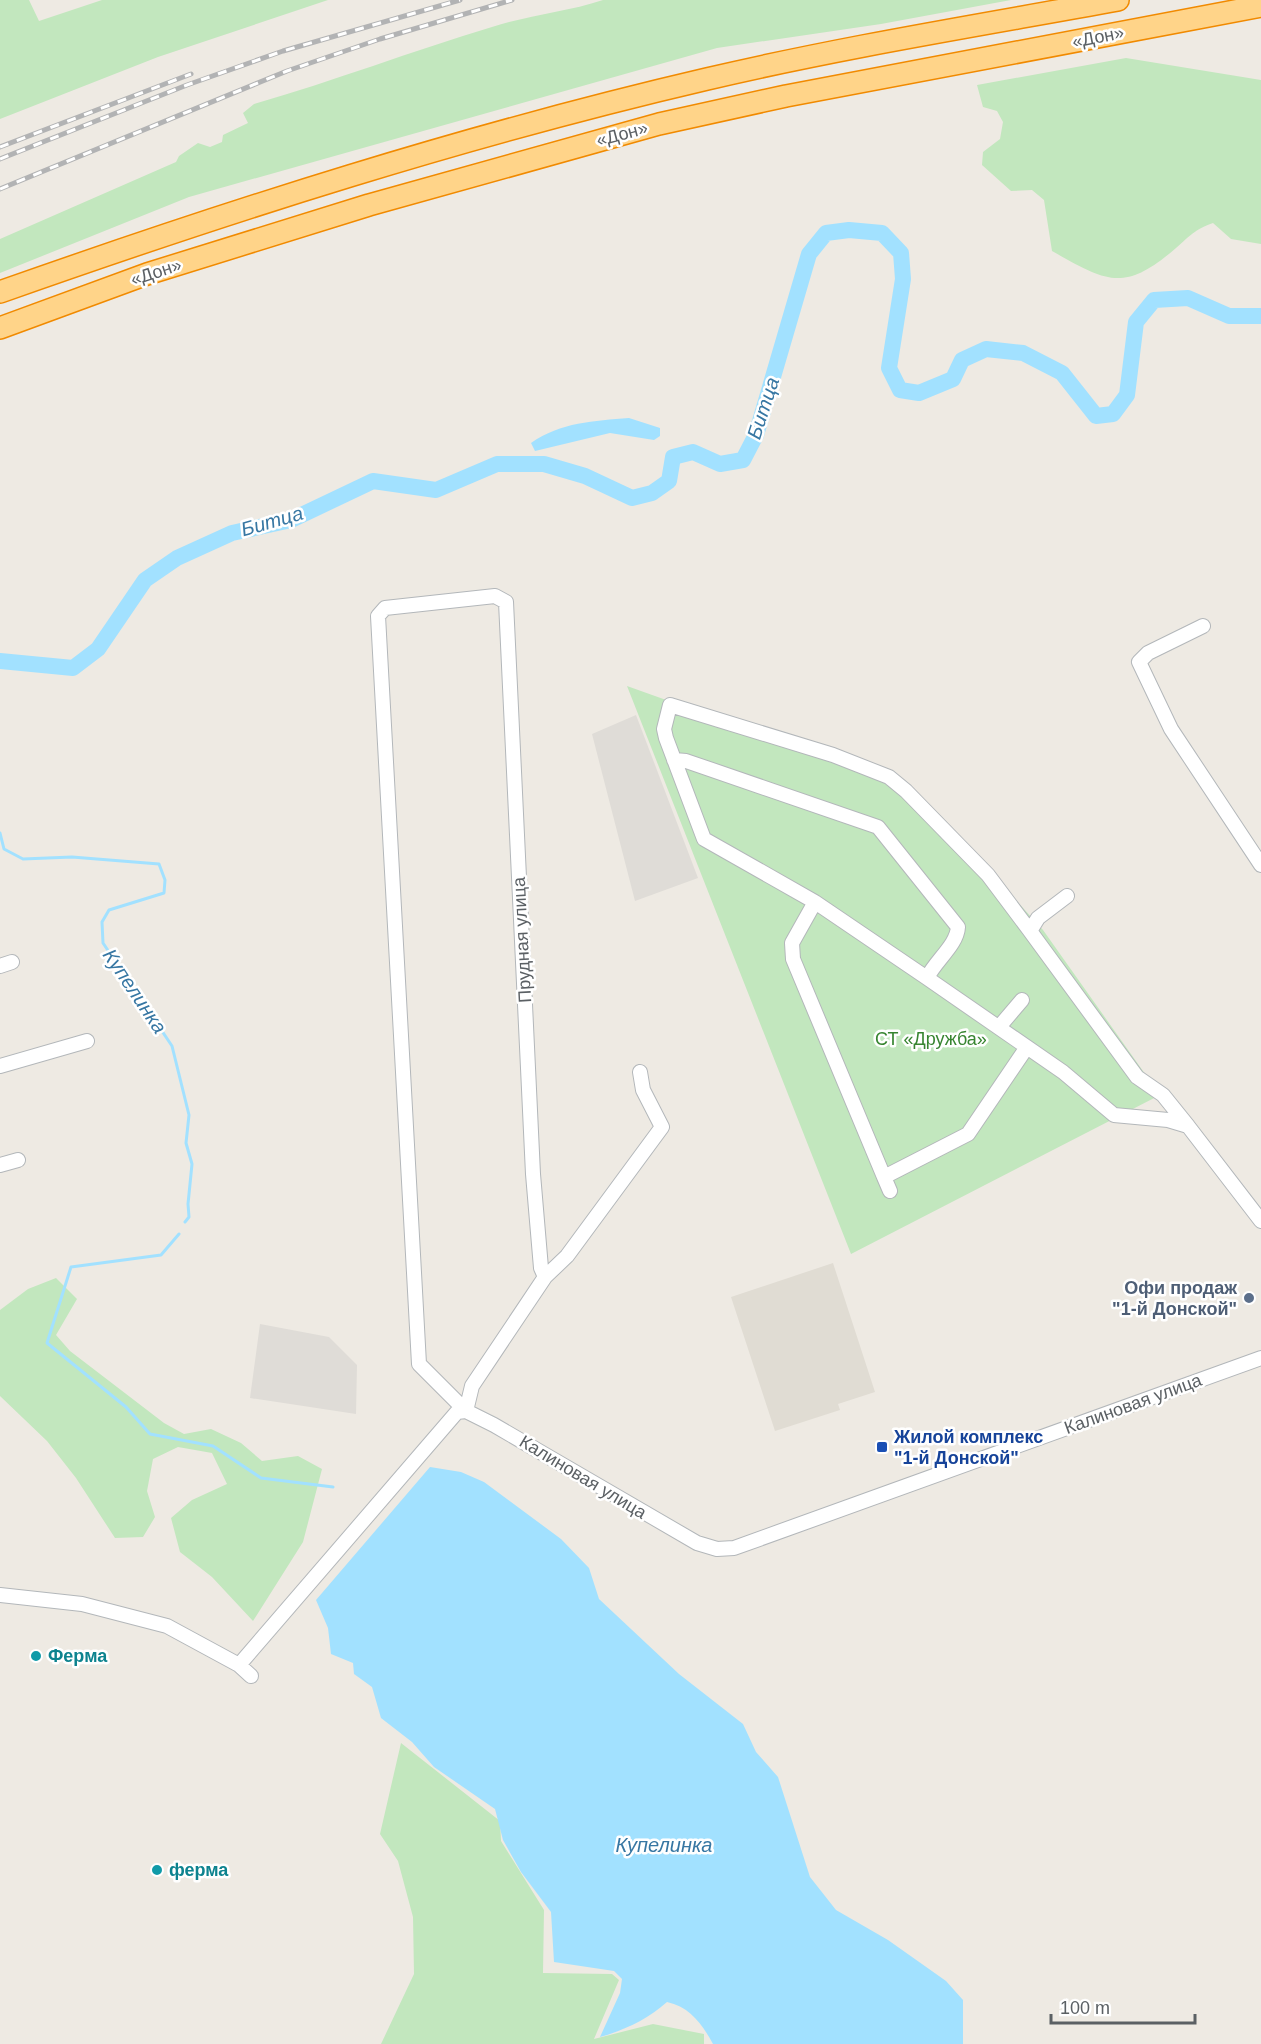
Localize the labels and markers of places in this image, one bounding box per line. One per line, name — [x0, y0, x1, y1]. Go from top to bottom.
place label: Офи продаж "1-й Донской" — [1112, 1278, 1237, 1319]
marker: Офи продаж "1-й Донской" — [1242, 1291, 1256, 1305]
place label: Жилой комплекс "1-й Донской" — [893, 1427, 1043, 1468]
marker: Жилой комплекс "1-й Донской" — [875, 1440, 889, 1454]
place label: Ферма — [48, 1646, 108, 1666]
marker: Ферма — [29, 1649, 43, 1663]
place label: ферма — [169, 1860, 229, 1880]
marker: ферма — [150, 1863, 164, 1877]

